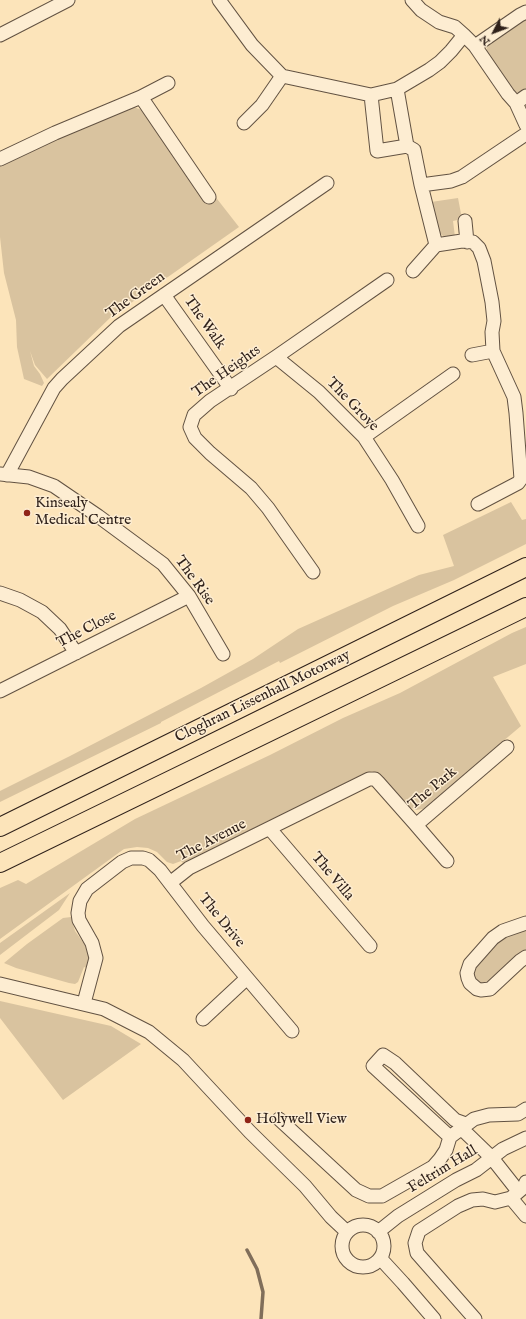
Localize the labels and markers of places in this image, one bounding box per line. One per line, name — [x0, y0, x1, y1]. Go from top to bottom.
place label: Kinsealy Medical Centre — [35, 495, 131, 530]
marker: Kinsealy Medical Centre — [22, 508, 32, 518]
place label: Holywell View — [256, 1111, 347, 1129]
marker: Holywell View — [243, 1115, 253, 1125]

